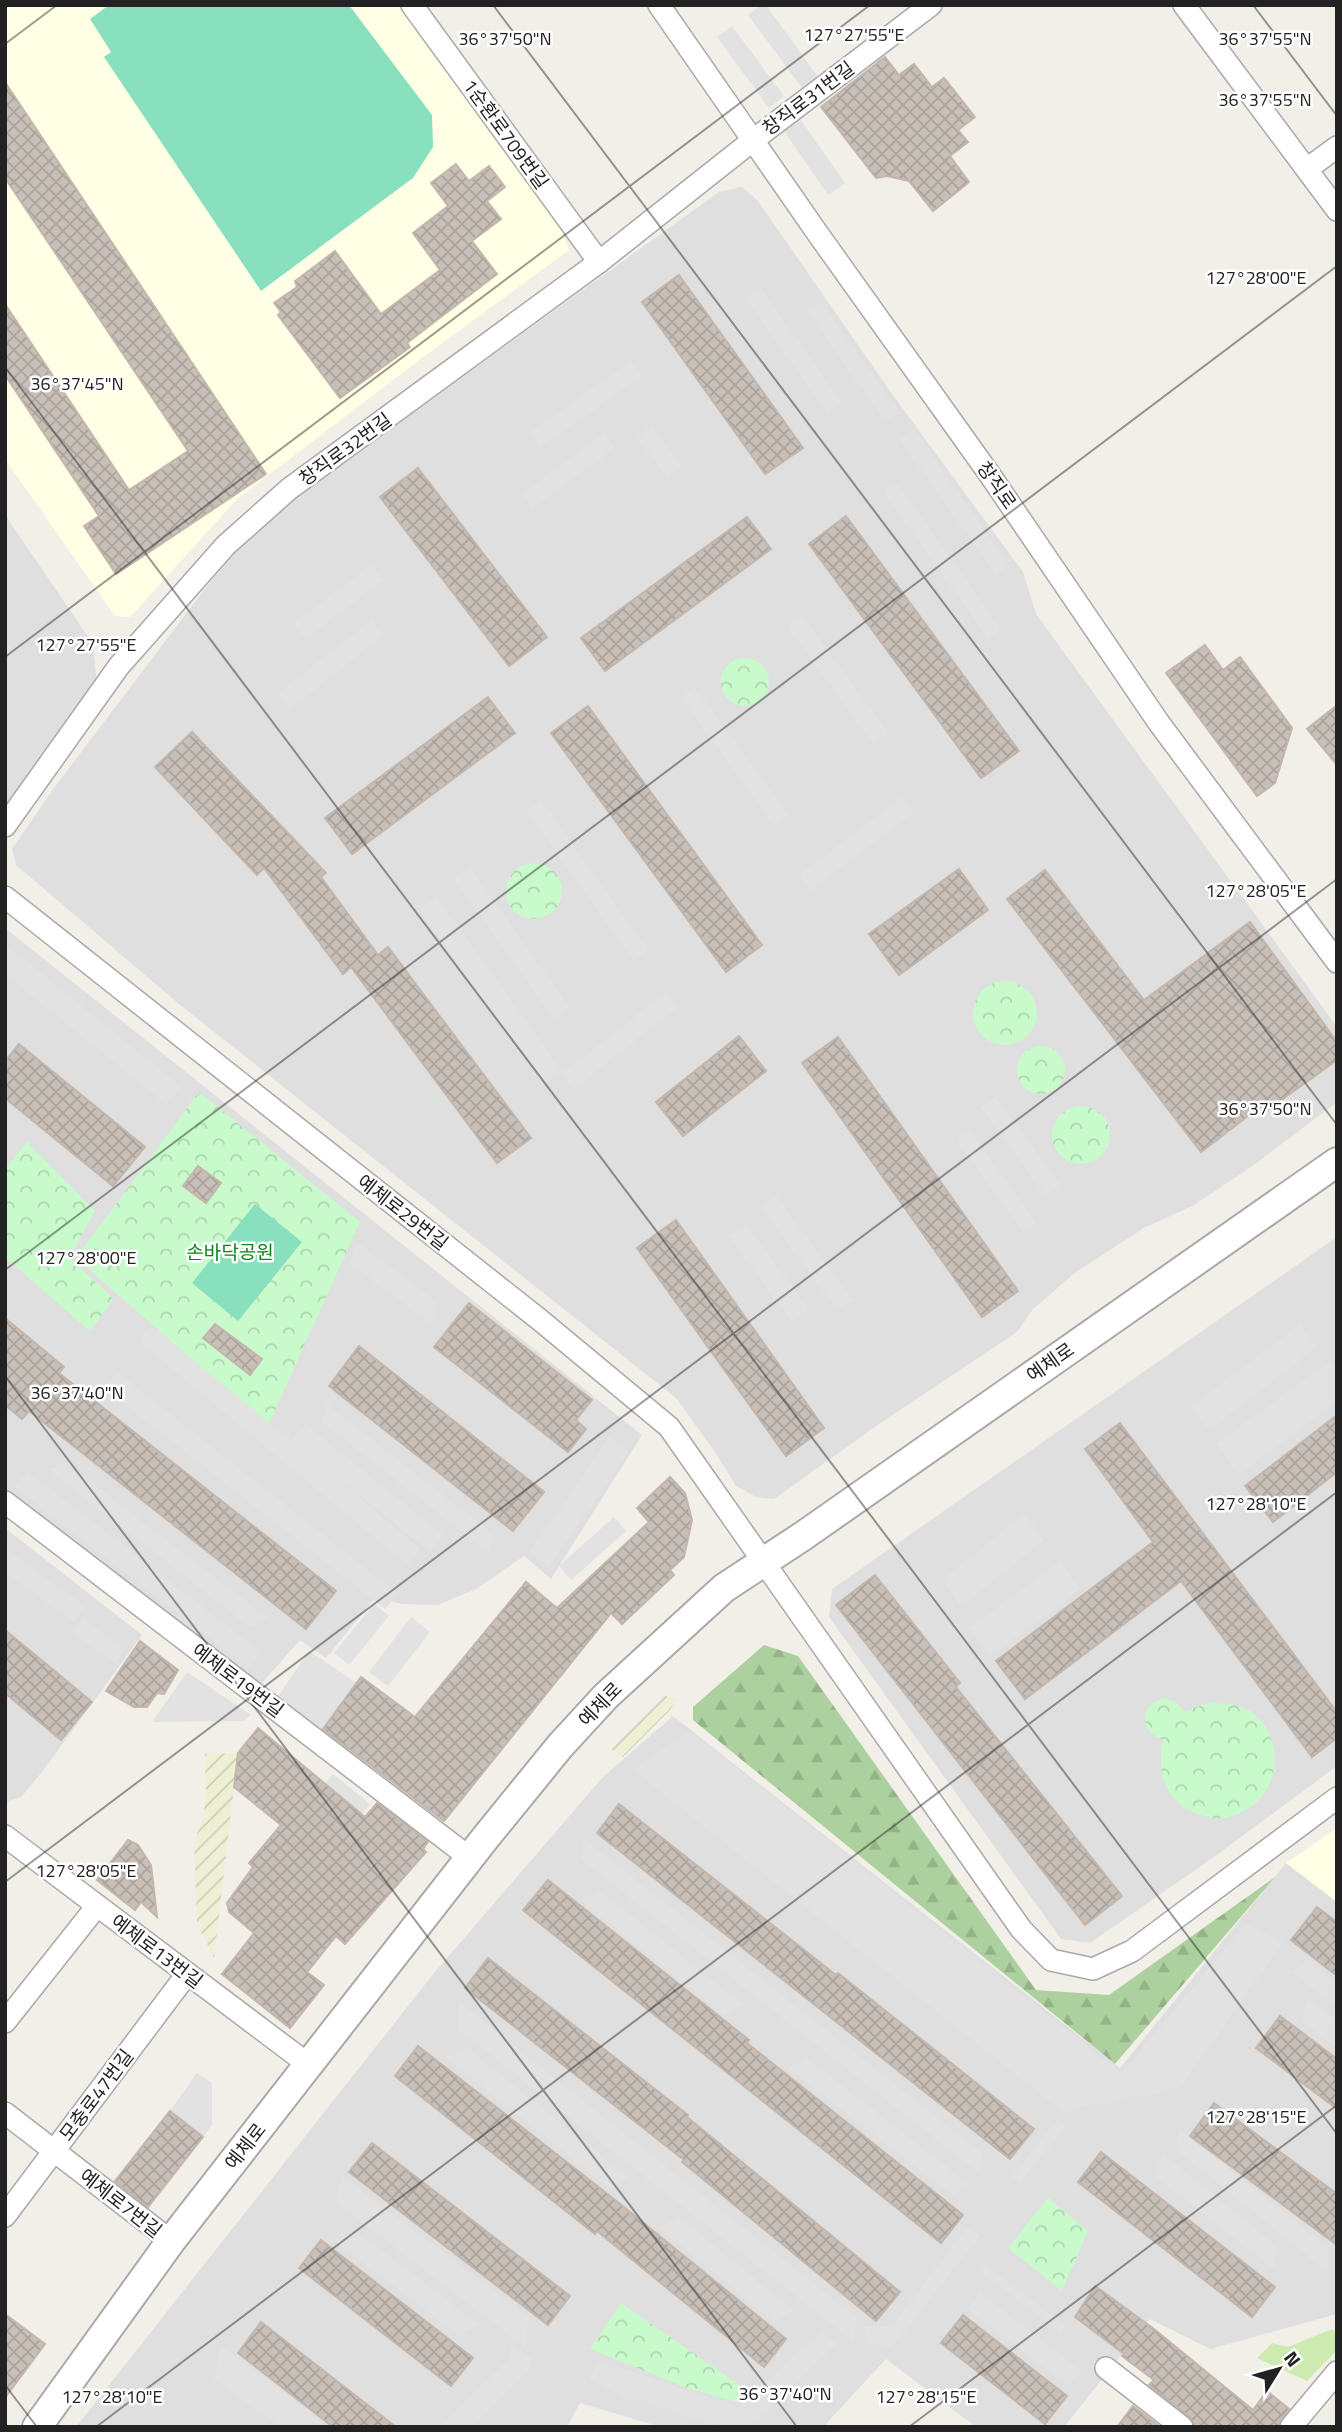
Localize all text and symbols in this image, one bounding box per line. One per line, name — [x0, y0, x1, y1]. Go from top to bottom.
text: 127°27'55"E — [803, 21, 905, 48]
text: 36°37'50"N — [458, 25, 552, 52]
text: 36°37'55"N — [1218, 25, 1312, 52]
street label: 창직로31번길 — [756, 53, 860, 142]
street label: 1순환로709번길 — [456, 73, 556, 195]
text: 36°37'55"N — [1218, 86, 1312, 113]
text: 127°28'00"E — [1205, 264, 1307, 291]
text: 36°37'45"N — [30, 370, 124, 397]
street label: 창직로32번길 — [292, 405, 397, 492]
street label: 창직로 — [970, 455, 1024, 515]
text: 127°27'55"E — [35, 631, 137, 658]
text: 127°28'05"E — [1205, 877, 1307, 904]
text: 36°37'50"N — [1218, 1095, 1312, 1122]
street label: 예체로29번길 — [352, 1167, 455, 1256]
park label: 손바닥공원 — [186, 1237, 274, 1266]
text: 127°28'00"E — [35, 1244, 137, 1271]
street label: 예체로 — [1020, 1335, 1080, 1389]
text: 36°37'40"N — [30, 1379, 124, 1406]
text: 127°28'10"E — [1205, 1490, 1307, 1517]
street label: 예체로19번길 — [186, 1635, 290, 1724]
street label: 예체로 — [571, 1675, 628, 1733]
text: 127°28'05"E — [35, 1857, 137, 1884]
street label: 예체로13번길 — [105, 1906, 209, 1995]
street label: 모충로47번길 — [51, 2043, 140, 2147]
text: 127°28'15"E — [1205, 2103, 1307, 2130]
street label: 예체로 — [217, 2116, 272, 2175]
street label: 예체로7번길 — [74, 2161, 169, 2244]
north arrow — [1244, 2334, 1314, 2404]
text: N — [1277, 2344, 1309, 2372]
text: 36°37'40"N — [738, 2380, 832, 2407]
text: 127°28'10"E — [61, 2383, 163, 2410]
text: 127°28'15"E — [875, 2383, 977, 2410]

